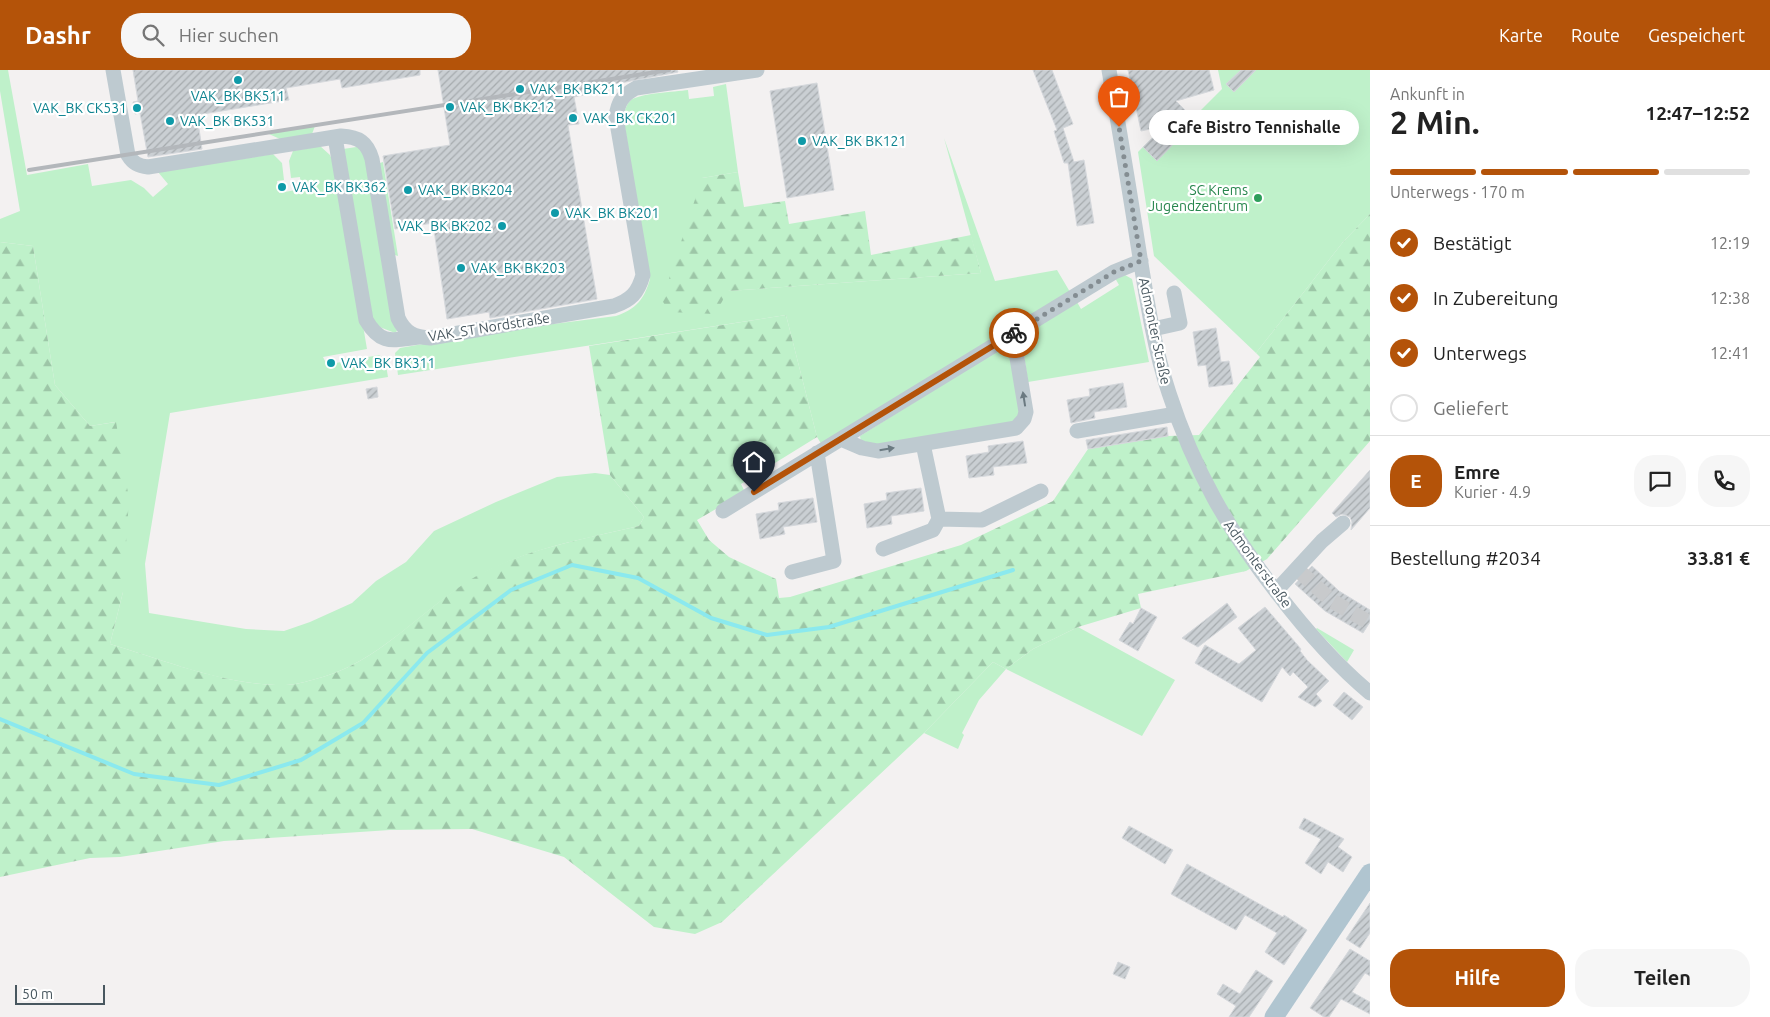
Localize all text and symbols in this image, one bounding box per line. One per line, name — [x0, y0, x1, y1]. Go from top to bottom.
search box — [121, 13, 471, 58]
icon: search — [139, 21, 167, 49]
text: Dashr — [25, 22, 91, 49]
text: Hier suchen — [179, 24, 279, 46]
text: Karte — [1499, 25, 1543, 45]
text: Route — [1571, 25, 1620, 45]
text: Gespeichert — [1648, 25, 1745, 45]
marker: VAK_BK BK511 — [232, 74, 244, 86]
pin — [1098, 76, 1140, 127]
place label: VAK_BK BK211 — [530, 81, 624, 97]
marker: VAK_BK BK211 — [514, 83, 526, 95]
icon: bag — [1105, 83, 1133, 111]
text: Ankunft in — [1390, 85, 1465, 103]
place label: VAK_BK BK511 — [191, 88, 285, 104]
place label: VAK_BK BK212 — [460, 99, 554, 115]
place label: VAK_BK CK531 — [33, 100, 127, 116]
marker: VAK_BK BK212 — [444, 101, 456, 113]
marker: VAK_BK CK531 — [131, 102, 143, 114]
text: 12:47–12:52 — [1645, 102, 1750, 124]
text: 2 Min. — [1390, 104, 1480, 140]
place label: VAK_BK CK201 — [583, 110, 677, 126]
callout: Cafe Bistro Tennishalle — [1149, 110, 1359, 144]
marker: VAK_BK CK201 — [567, 112, 579, 124]
place label: VAK_BK BK531 — [180, 113, 274, 129]
marker: VAK_BK BK531 — [164, 115, 176, 127]
text: Cafe Bistro Tennishalle — [1167, 118, 1341, 136]
place label: VAK_BK BK121 — [812, 133, 906, 149]
marker: VAK_BK BK121 — [796, 135, 808, 147]
place label: VAK_BK BK362 — [292, 179, 386, 195]
marker: VAK_BK BK362 — [276, 181, 288, 193]
place label: VAK_BK BK204 — [418, 182, 512, 198]
place label: SC Krems Jugendzentrum — [1148, 182, 1248, 214]
text: Unterwegs · 170 m — [1390, 183, 1525, 201]
marker: VAK_BK BK204 — [402, 184, 414, 196]
marker: SC Krems Jugendzentrum — [1252, 192, 1264, 204]
place label: VAK_BK BK201 — [565, 205, 659, 221]
marker: VAK_BK BK201 — [549, 207, 561, 219]
place label: VAK_BK BK202 — [398, 218, 492, 234]
marker: VAK_BK BK202 — [496, 220, 508, 232]
icon: check — [1390, 229, 1418, 257]
text: Bestätigt — [1433, 232, 1511, 254]
text: 12:19 — [1710, 234, 1750, 252]
place label: VAK_BK BK203 — [471, 260, 565, 276]
marker: VAK_BK BK203 — [455, 262, 467, 274]
street label: Admonter Straße — [1136, 276, 1174, 386]
icon: check — [1390, 284, 1418, 312]
text: In Zubereitung — [1433, 287, 1559, 309]
text: 12:38 — [1710, 289, 1750, 307]
courier — [989, 308, 1039, 358]
street label: VAK_ST Nordstraße — [427, 309, 551, 345]
icon: bike — [1000, 319, 1028, 347]
icon: check — [1390, 339, 1418, 367]
text: Unterwegs — [1433, 342, 1527, 364]
text: 12:41 — [1710, 344, 1750, 362]
place label: VAK_BK BK311 — [341, 355, 435, 371]
marker: VAK_BK BK311 — [325, 357, 337, 369]
one-way arrow — [1019, 391, 1027, 407]
text: Geliefert — [1433, 397, 1509, 419]
pin — [733, 441, 775, 492]
one-way arrow — [880, 445, 896, 453]
icon: home — [740, 448, 768, 476]
button: chat — [1634, 455, 1686, 507]
button: phone — [1698, 455, 1750, 507]
text: Emre — [1454, 461, 1500, 483]
text: E — [1410, 470, 1422, 492]
text: Kurier · 4.9 — [1454, 483, 1531, 501]
street label: Admonterstraße — [1221, 517, 1295, 611]
text: Bestellung #2034 — [1390, 547, 1541, 569]
text: 33.81 € — [1687, 547, 1750, 569]
button: Hilfe — [1390, 949, 1565, 1007]
button: Teilen — [1575, 949, 1750, 1007]
scale bar — [15, 982, 105, 1005]
text: 50 m — [22, 986, 53, 1002]

